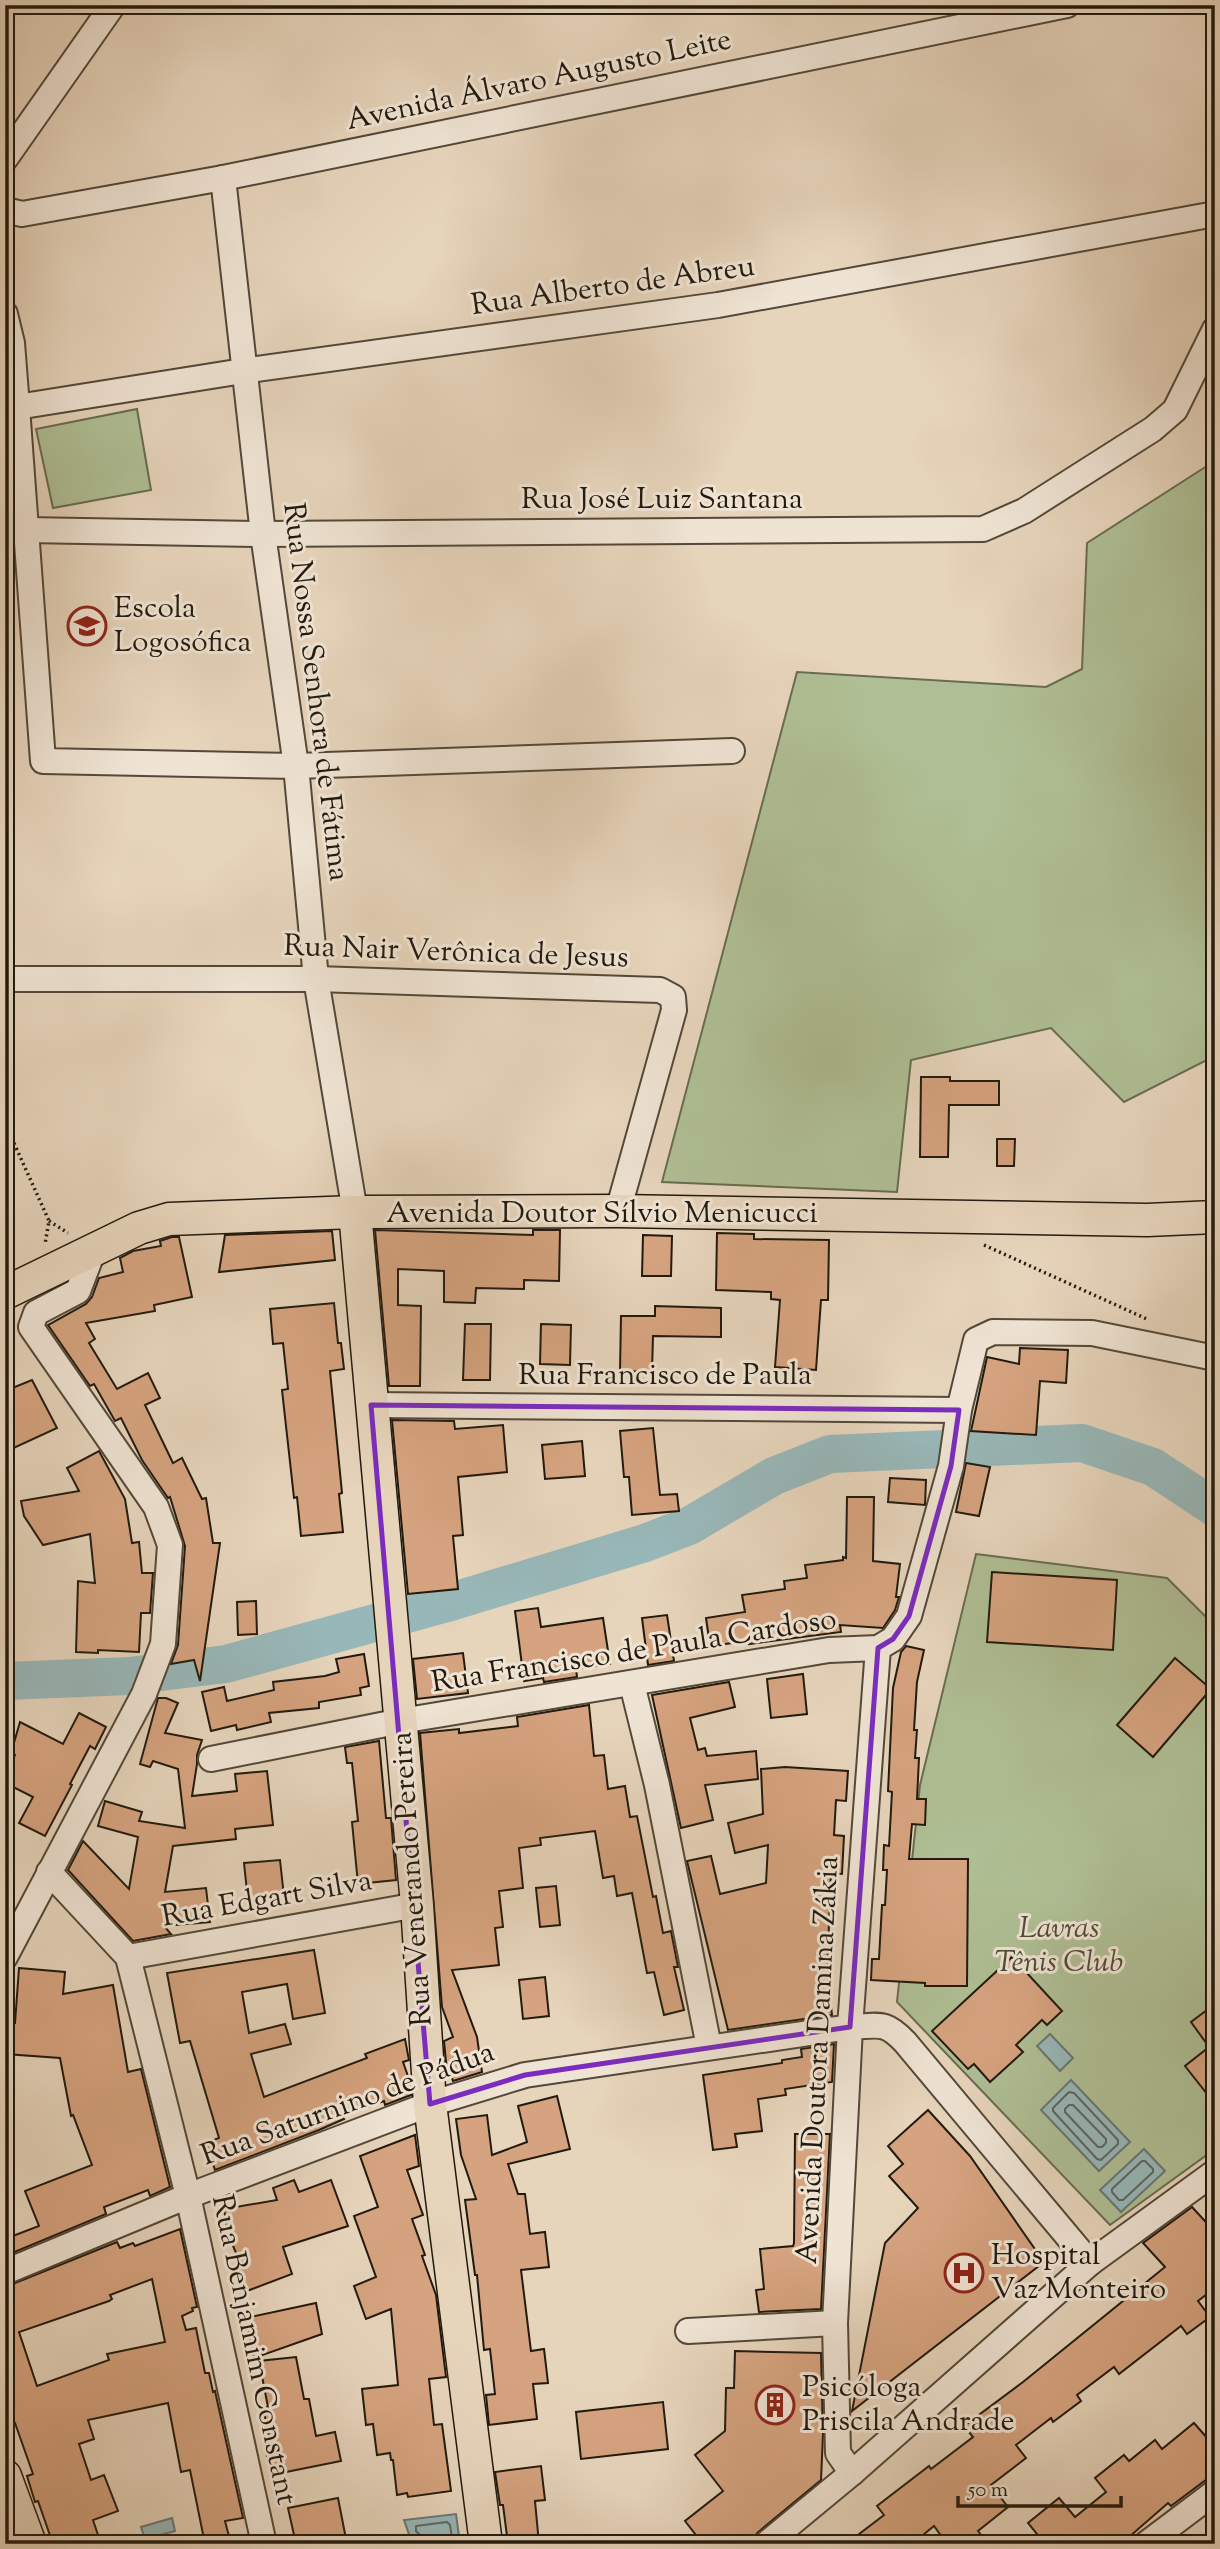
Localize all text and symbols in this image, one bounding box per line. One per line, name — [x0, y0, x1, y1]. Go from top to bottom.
street label: Avenida Álvaro Augusto Leite — [343, 19, 735, 143]
street label: Rua Alberto de Abreu — [468, 246, 758, 328]
street label: Rua José Luiz Santana — [521, 479, 803, 522]
street label: Rua Nossa Senhora de Fátima — [270, 500, 360, 884]
place label: Escola Logosófica — [114, 588, 251, 665]
school or university icon: Escola Logosófica — [66, 605, 108, 647]
street label: Rua Nair Verônica de Jesus — [283, 925, 629, 981]
street label: Avenida Doutor Sílvio Menicucci — [386, 1193, 818, 1236]
street label: Rua Francisco de Paula — [518, 1355, 812, 1398]
street label: Rua Francisco de Paula Cardoso — [428, 1599, 840, 1705]
street label: Rua Venerando Pereira — [381, 1730, 445, 2028]
street label: Avenida Doutora Damina Zákia — [787, 1855, 851, 2265]
street label: Rua Edgart Silva — [158, 1860, 376, 1940]
park label: Lavras Tênis Club — [995, 1908, 1123, 1985]
street label: Rua Saturnino de Pádua — [195, 2032, 501, 2178]
street label: Rua Benjamim Constant — [199, 2191, 307, 2509]
place label: Hospital Vaz Monteiro — [991, 2235, 1166, 2312]
hospital icon: Hospital Vaz Monteiro — [943, 2252, 985, 2294]
place label: Psicóloga Priscila Andrade — [802, 2367, 1014, 2444]
building icon: Psicóloga Priscila Andrade — [754, 2384, 796, 2426]
scale bar — [958, 2465, 1120, 2509]
text: 50 m — [967, 2476, 1008, 2506]

